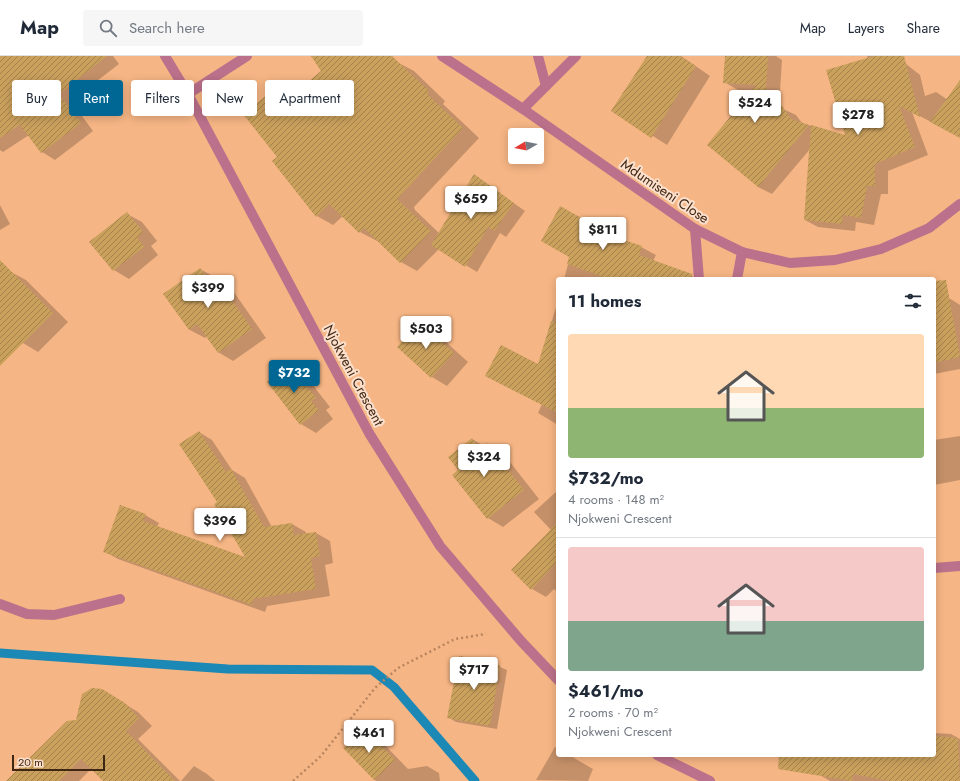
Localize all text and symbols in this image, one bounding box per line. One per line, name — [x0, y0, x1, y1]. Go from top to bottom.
search box — [83, 10, 363, 46]
text: Map — [20, 14, 59, 41]
icon: search — [97, 17, 119, 39]
text: Search here — [129, 17, 205, 39]
text: Map — [800, 18, 826, 38]
text: Layers — [848, 18, 884, 38]
text: Share — [906, 18, 940, 38]
chip: Buy — [12, 80, 61, 116]
chip: Rent — [69, 80, 123, 116]
chip: Filters — [131, 80, 194, 116]
chip: New — [202, 80, 257, 116]
chip: Apartment — [265, 80, 354, 116]
pin: $524 — [731, 90, 779, 124]
text: $524 — [738, 93, 772, 112]
pin: $278 — [834, 102, 882, 136]
text: $278 — [842, 105, 874, 124]
north arrow — [508, 128, 544, 164]
map controls — [508, 128, 544, 164]
street label: Mdumiseni Close — [617, 154, 713, 228]
pin: $659 — [447, 186, 495, 220]
text: $659 — [454, 189, 488, 208]
pin: $811 — [579, 217, 627, 251]
text: $811 — [588, 220, 618, 239]
pin: $399 — [184, 275, 232, 309]
text: $399 — [191, 278, 225, 297]
text: 11 homes — [568, 289, 642, 313]
icon: filters — [902, 290, 924, 312]
pin: $503 — [402, 316, 450, 350]
text: $503 — [409, 319, 443, 338]
street label: Njokweni Crescent — [319, 321, 389, 430]
pin: $732 — [270, 360, 318, 394]
icon: home — [710, 360, 782, 432]
text: $732 — [278, 363, 310, 382]
pin: $324 — [460, 444, 508, 478]
text: $324 — [467, 447, 501, 466]
text: $732/mo — [568, 466, 644, 490]
text: 4 rooms · 148 m² — [568, 490, 664, 509]
pin: $396 — [196, 508, 244, 542]
text: Njokweni Crescent — [568, 509, 672, 528]
text: $396 — [203, 511, 237, 530]
icon: home — [710, 573, 782, 645]
pin: $717 — [450, 657, 498, 691]
text: $717 — [459, 660, 489, 679]
text: $461/mo — [568, 679, 644, 703]
text: 2 rooms · 70 m² — [568, 703, 658, 722]
pin: $461 — [345, 720, 393, 754]
text: Njokweni Crescent — [568, 722, 672, 741]
text: $461 — [353, 723, 385, 742]
scale bar — [12, 753, 105, 772]
text: 20 m — [18, 754, 43, 770]

